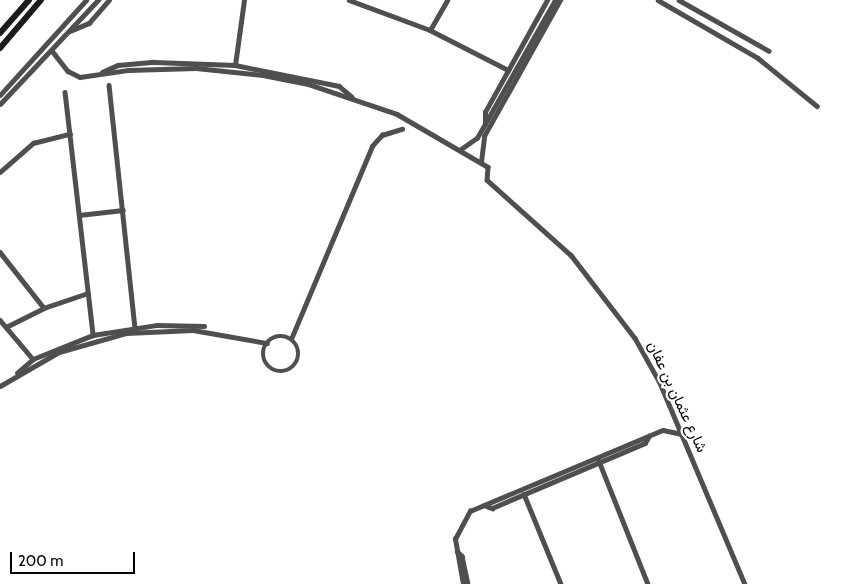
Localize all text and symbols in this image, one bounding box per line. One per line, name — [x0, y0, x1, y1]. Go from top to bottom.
street label: شارع عثمان بن عفان — [643, 338, 711, 456]
scale bar — [12, 542, 138, 574]
text: 200 m — [18, 552, 63, 570]

